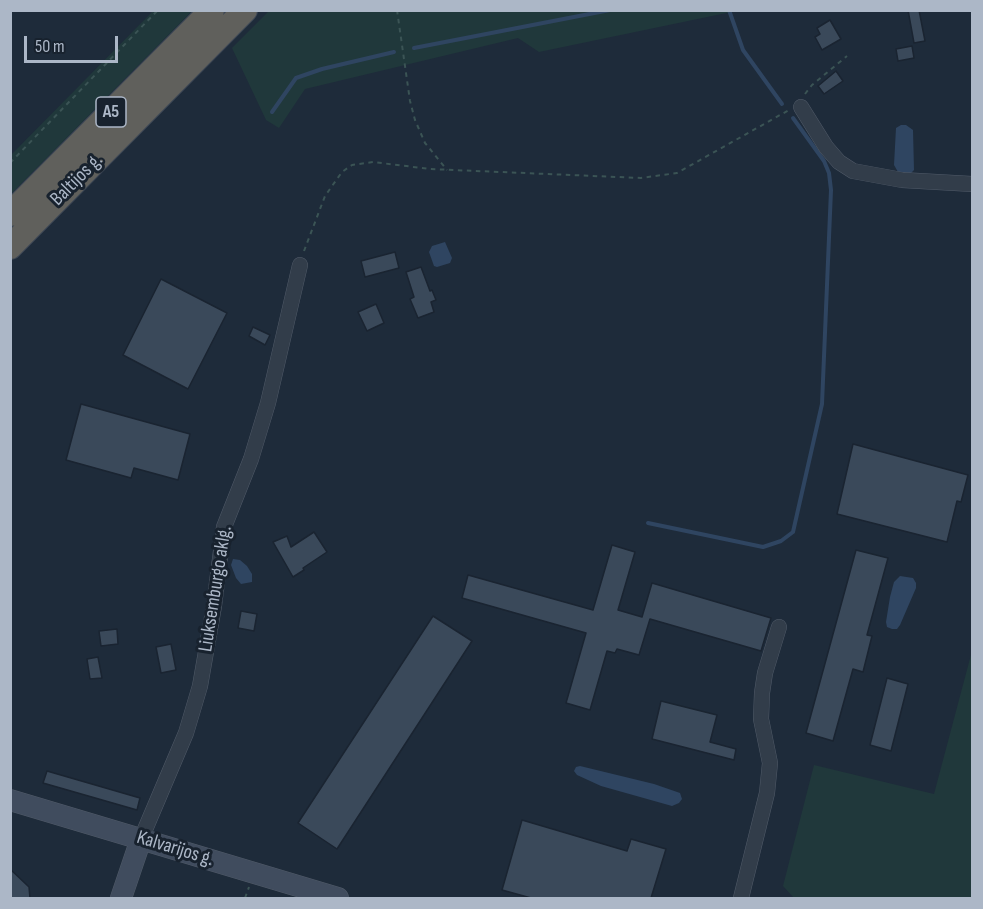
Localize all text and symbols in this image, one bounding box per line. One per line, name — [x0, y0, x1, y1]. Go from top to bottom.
scale bar — [27, 24, 122, 62]
text: 50 m — [35, 36, 65, 57]
road number: A5 — [96, 97, 126, 127]
street label: Baltijos g. — [46, 149, 108, 211]
street label: Liuksemburgo aklg. — [194, 524, 238, 654]
street label: Kalvarijos g. — [134, 826, 216, 872]

